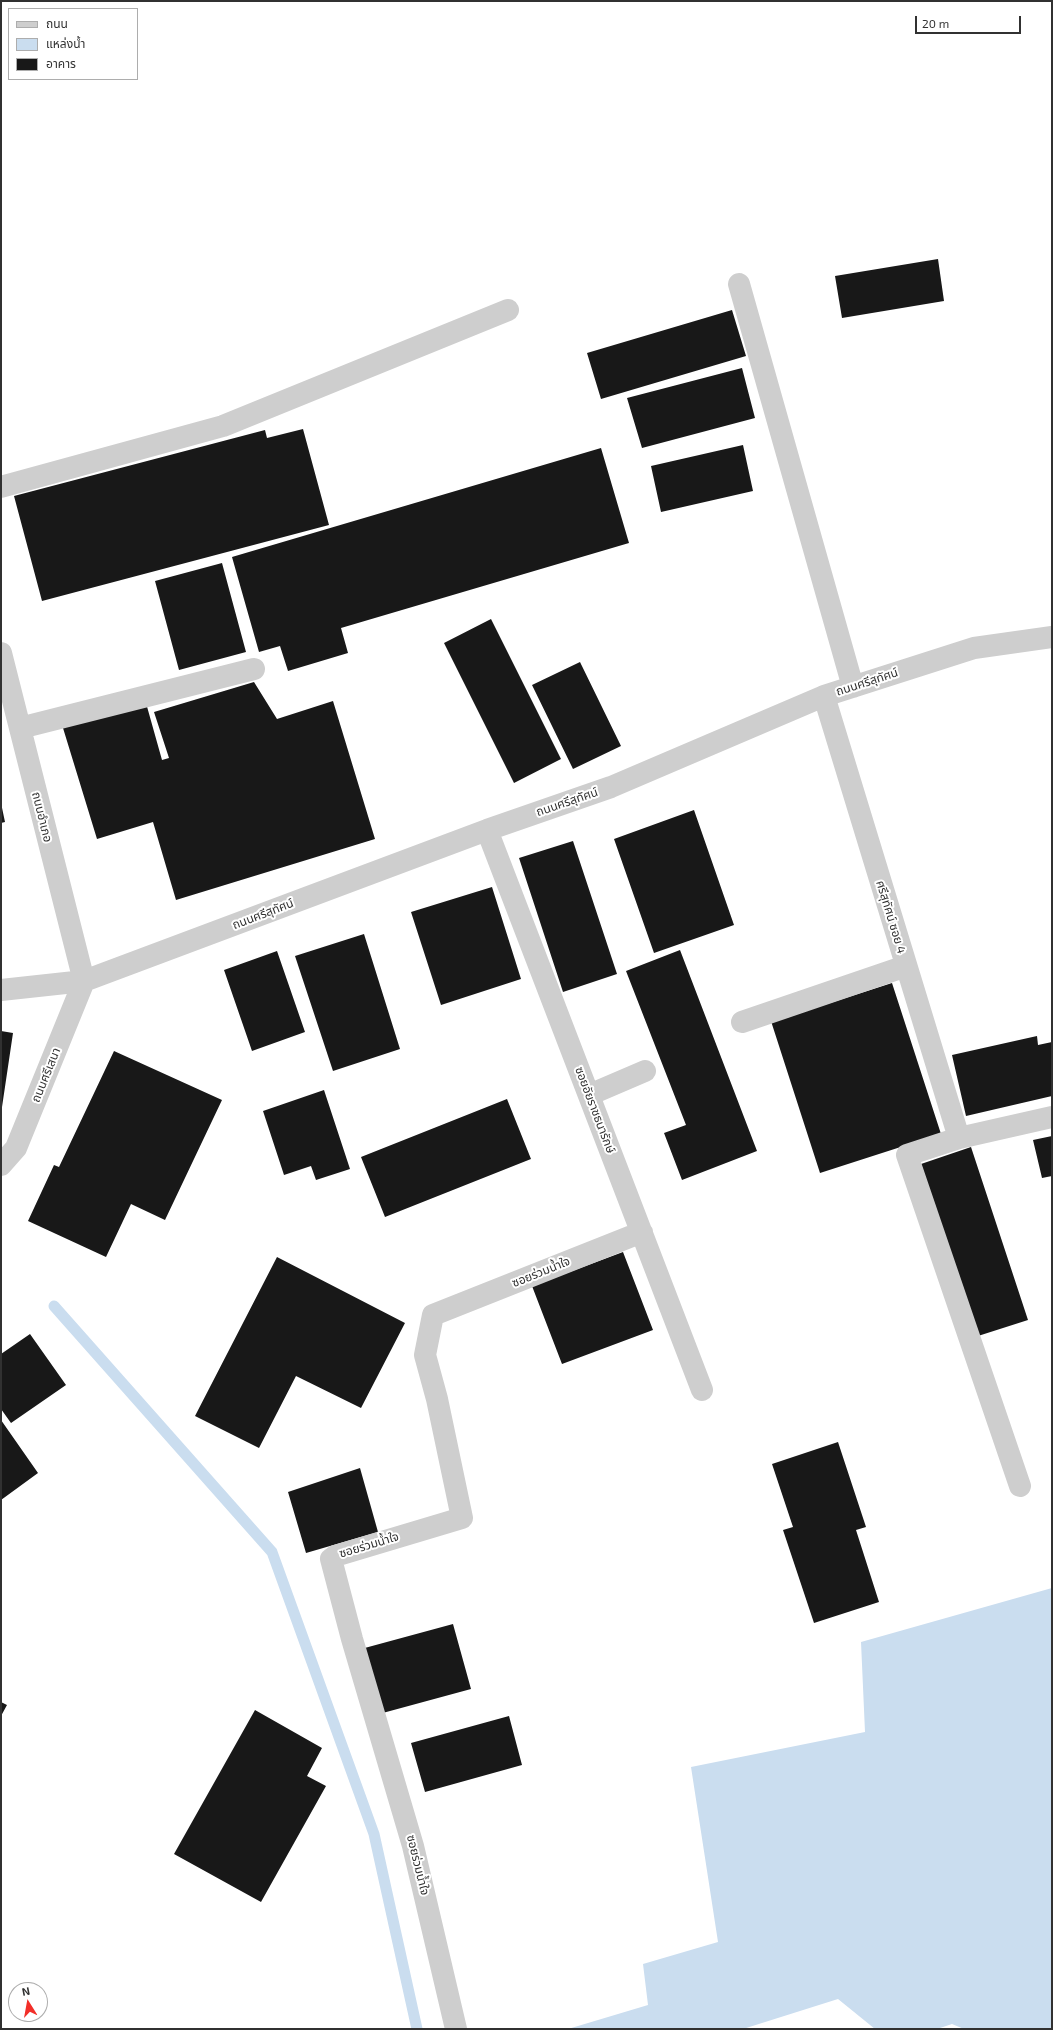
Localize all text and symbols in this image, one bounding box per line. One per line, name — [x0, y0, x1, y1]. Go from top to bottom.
legend — [8, 8, 138, 80]
scale bar — [917, 8, 1023, 34]
text: ถนน — [46, 16, 68, 30]
text: 20 m — [922, 16, 949, 30]
text: แหล่งน้ำ — [46, 36, 85, 50]
text: อาคาร — [46, 56, 76, 70]
street label: ถนนศรีสุทัศน์ — [834, 665, 900, 699]
street label: ถนนศรีสุทัศน์ — [534, 785, 600, 819]
street label: ถนนอำเภอ — [29, 790, 55, 844]
street label: ศรีสุทัศน์ ซอย 4 — [873, 879, 909, 955]
street label: ถนนศรีสุทัศน์ — [230, 896, 296, 932]
street label: ถนนศรีเสนา — [28, 1045, 64, 1105]
street label: ซอยอัยราชธนารักษ์ — [572, 1065, 618, 1155]
street label: ซอยร่วมน้ำใจ — [510, 1254, 572, 1290]
street label: ซอยร่วมน้ำใจ — [337, 1529, 401, 1561]
street label: ซอยร่วมน้ำใจ — [404, 1833, 432, 1897]
north arrow — [8, 1982, 48, 2022]
text: N — [21, 1984, 31, 1998]

